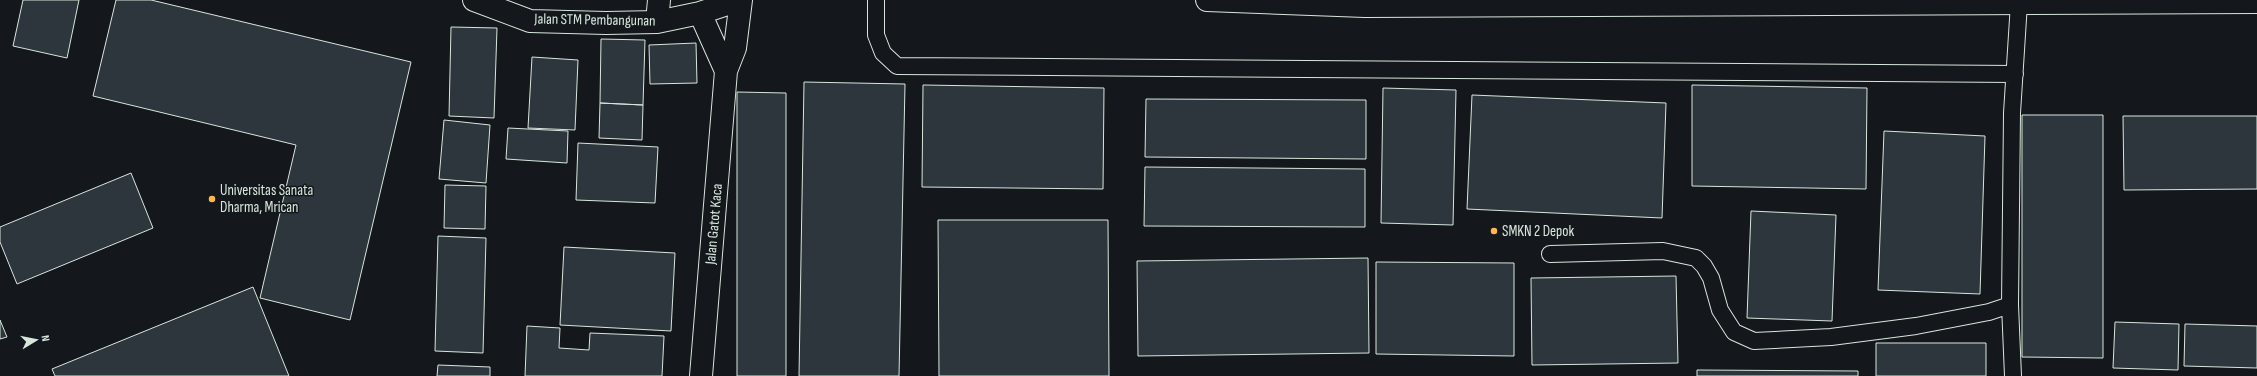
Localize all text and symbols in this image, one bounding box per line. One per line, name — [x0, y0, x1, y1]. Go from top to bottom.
street label: Jalan STM Pembangunan — [533, 9, 656, 31]
place label: Universitas Sanata Dharma, Mrican — [220, 181, 314, 217]
street label: Jalan Gatot Kaca — [701, 183, 727, 266]
marker: Universitas Sanata Dharma, Mrican — [207, 194, 217, 204]
place label: SMKN 2 Depok — [1502, 222, 1574, 241]
marker: SMKN 2 Depok — [1489, 226, 1499, 236]
north arrow — [16, 320, 56, 360]
text: N — [38, 334, 52, 342]

